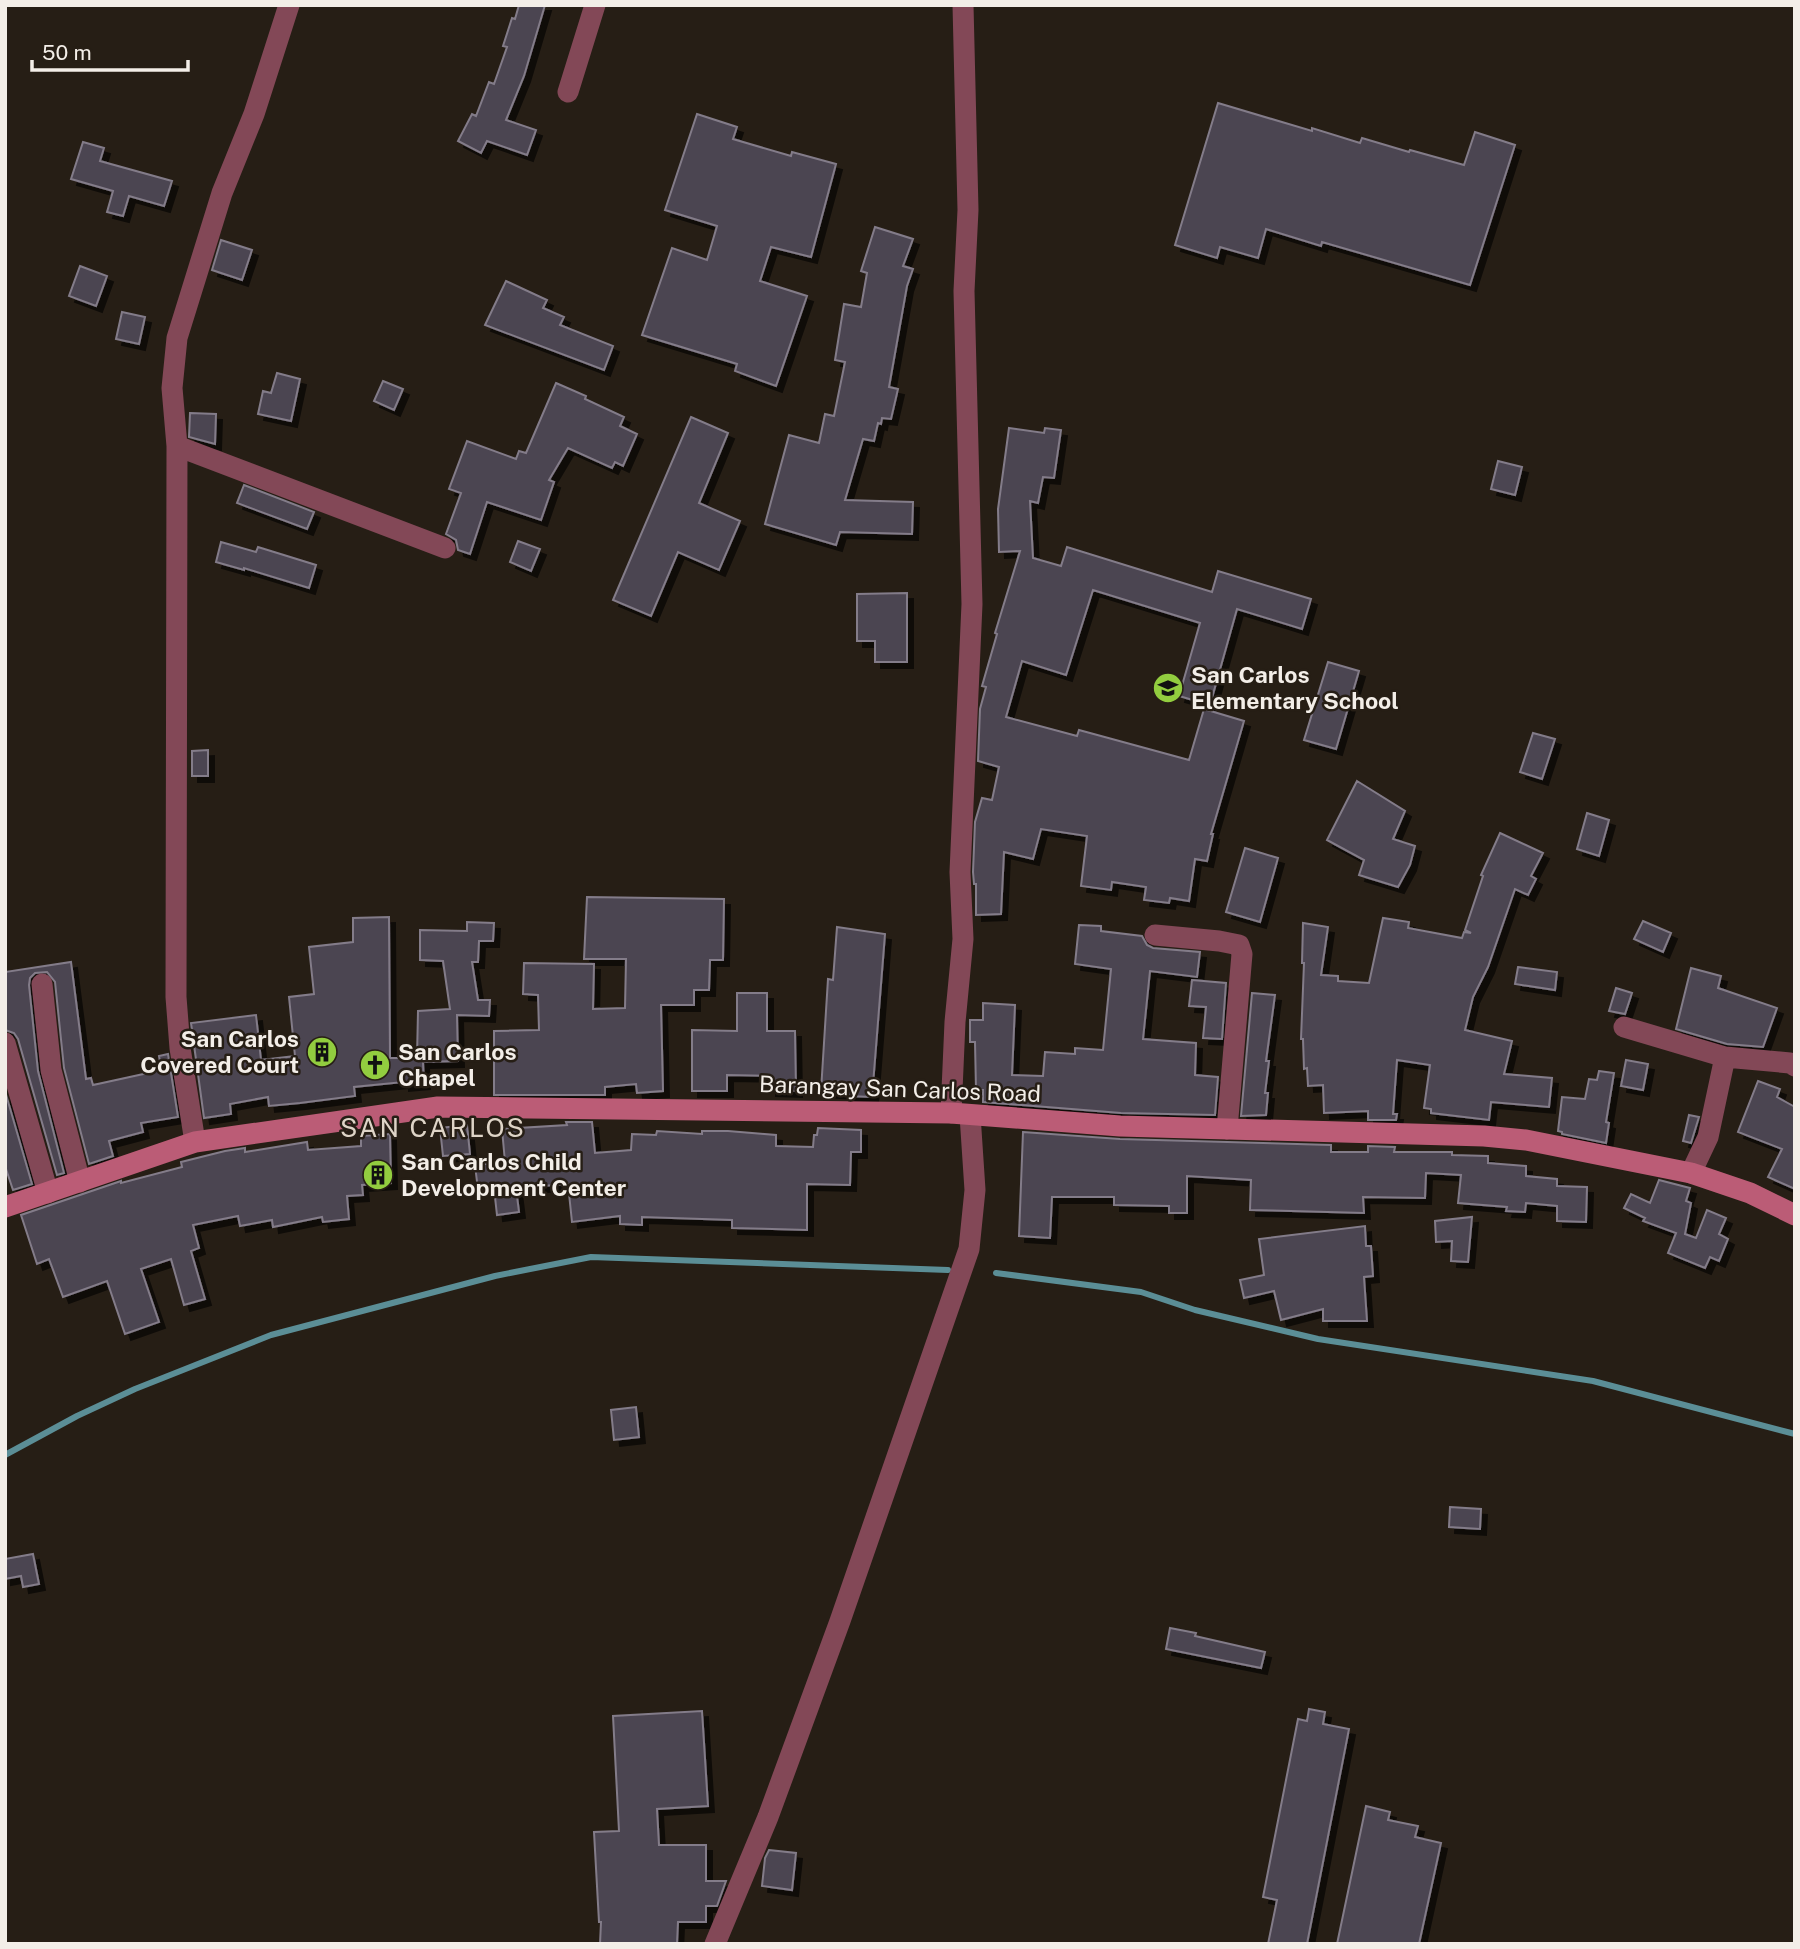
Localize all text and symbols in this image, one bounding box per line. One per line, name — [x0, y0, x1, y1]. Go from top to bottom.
scale bar — [32, 28, 187, 72]
text: 50 m — [42, 40, 92, 65]
place label: San Carlos Elementary School — [1191, 661, 1399, 714]
school or university icon: San Carlos Elementary School — [1151, 671, 1185, 705]
place label: San Carlos Covered Court — [140, 1025, 299, 1078]
building icon: San Carlos Covered Court — [305, 1035, 339, 1069]
place label: San Carlos Chapel — [398, 1038, 517, 1091]
church icon: San Carlos Chapel — [358, 1048, 392, 1082]
street label: Barangay San Carlos Road — [759, 1070, 1041, 1107]
district label: SAN CARLOS — [340, 1112, 526, 1143]
place label: San Carlos Child Development Center — [401, 1148, 626, 1201]
building icon: San Carlos Child Development Center — [361, 1158, 395, 1192]

